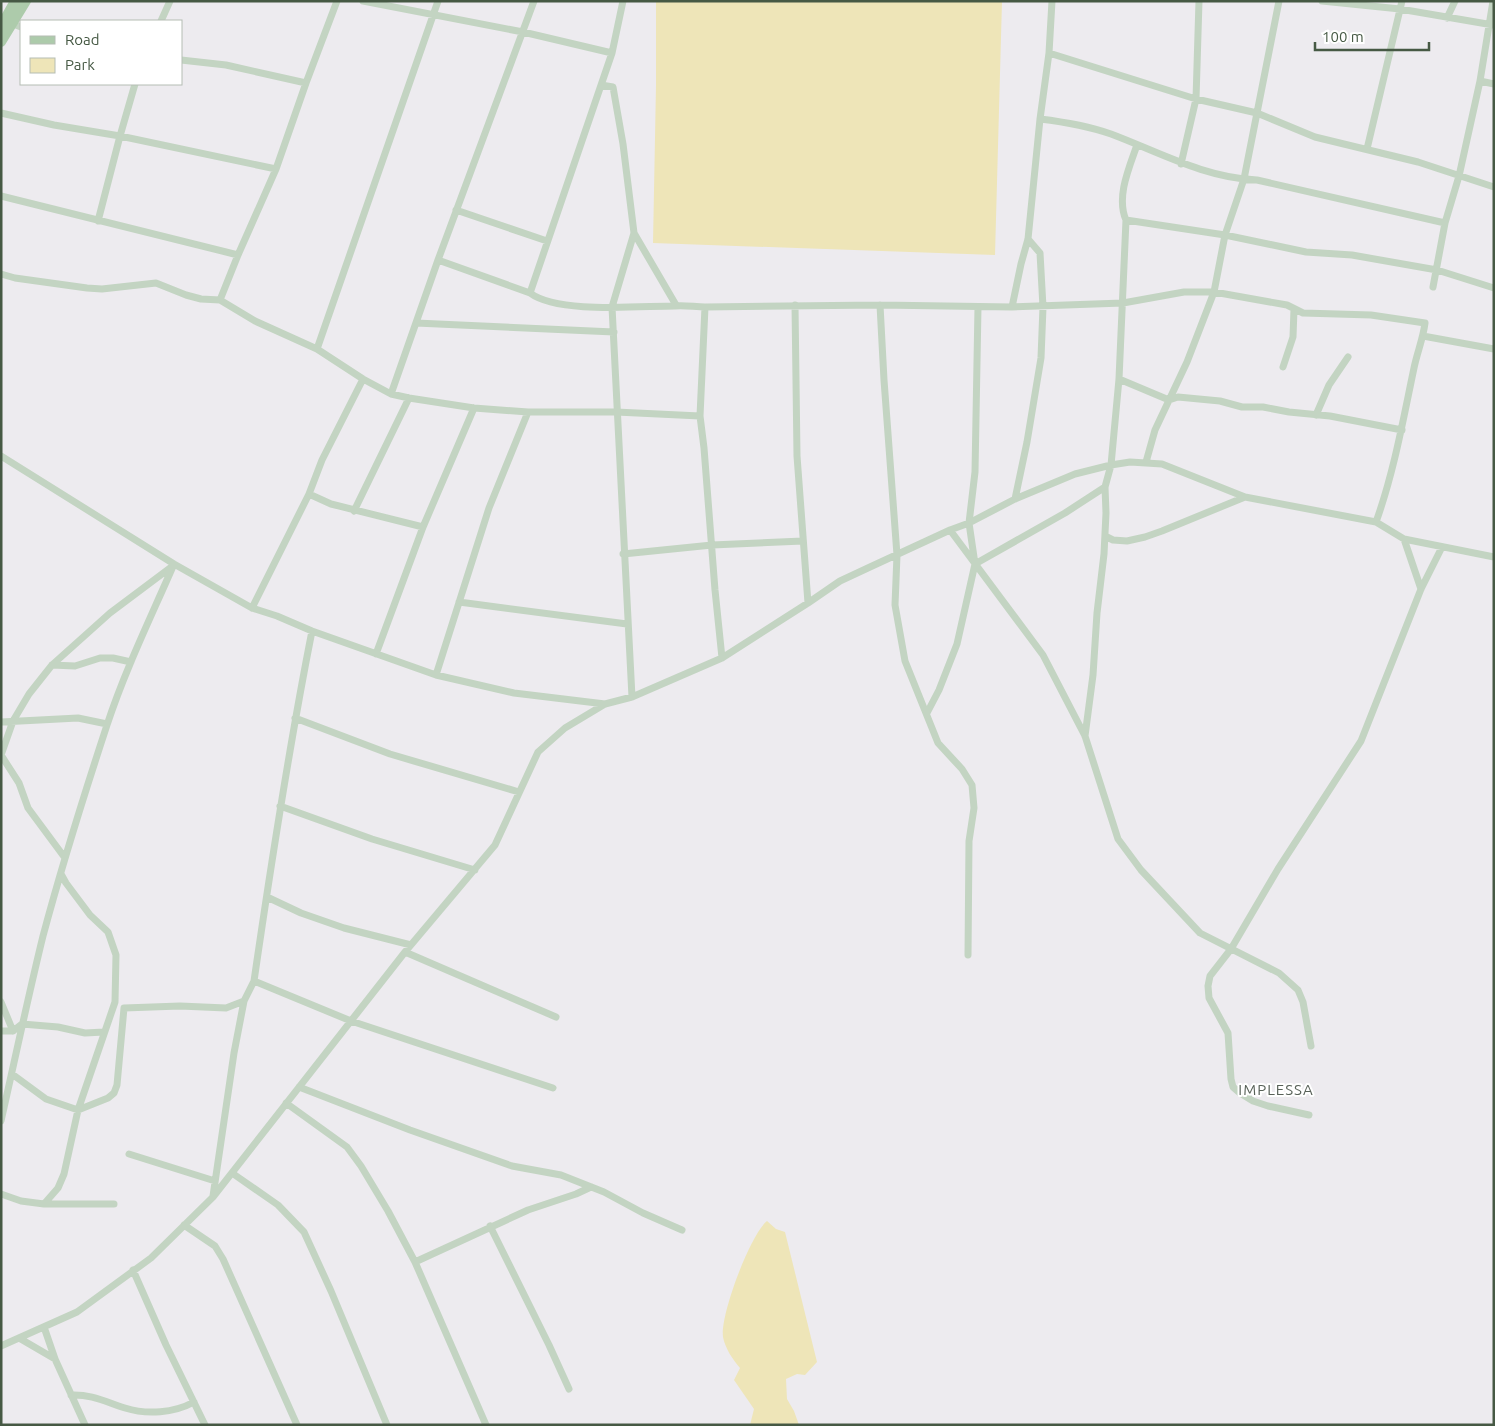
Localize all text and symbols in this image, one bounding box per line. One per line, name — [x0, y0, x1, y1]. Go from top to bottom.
legend — [20, 20, 182, 85]
scale bar — [1315, 20, 1429, 52]
text: 100 m — [1322, 28, 1364, 45]
text: Road — [65, 31, 100, 48]
text: Park — [65, 56, 95, 73]
district label: IMPLESSA — [1238, 1081, 1314, 1098]

